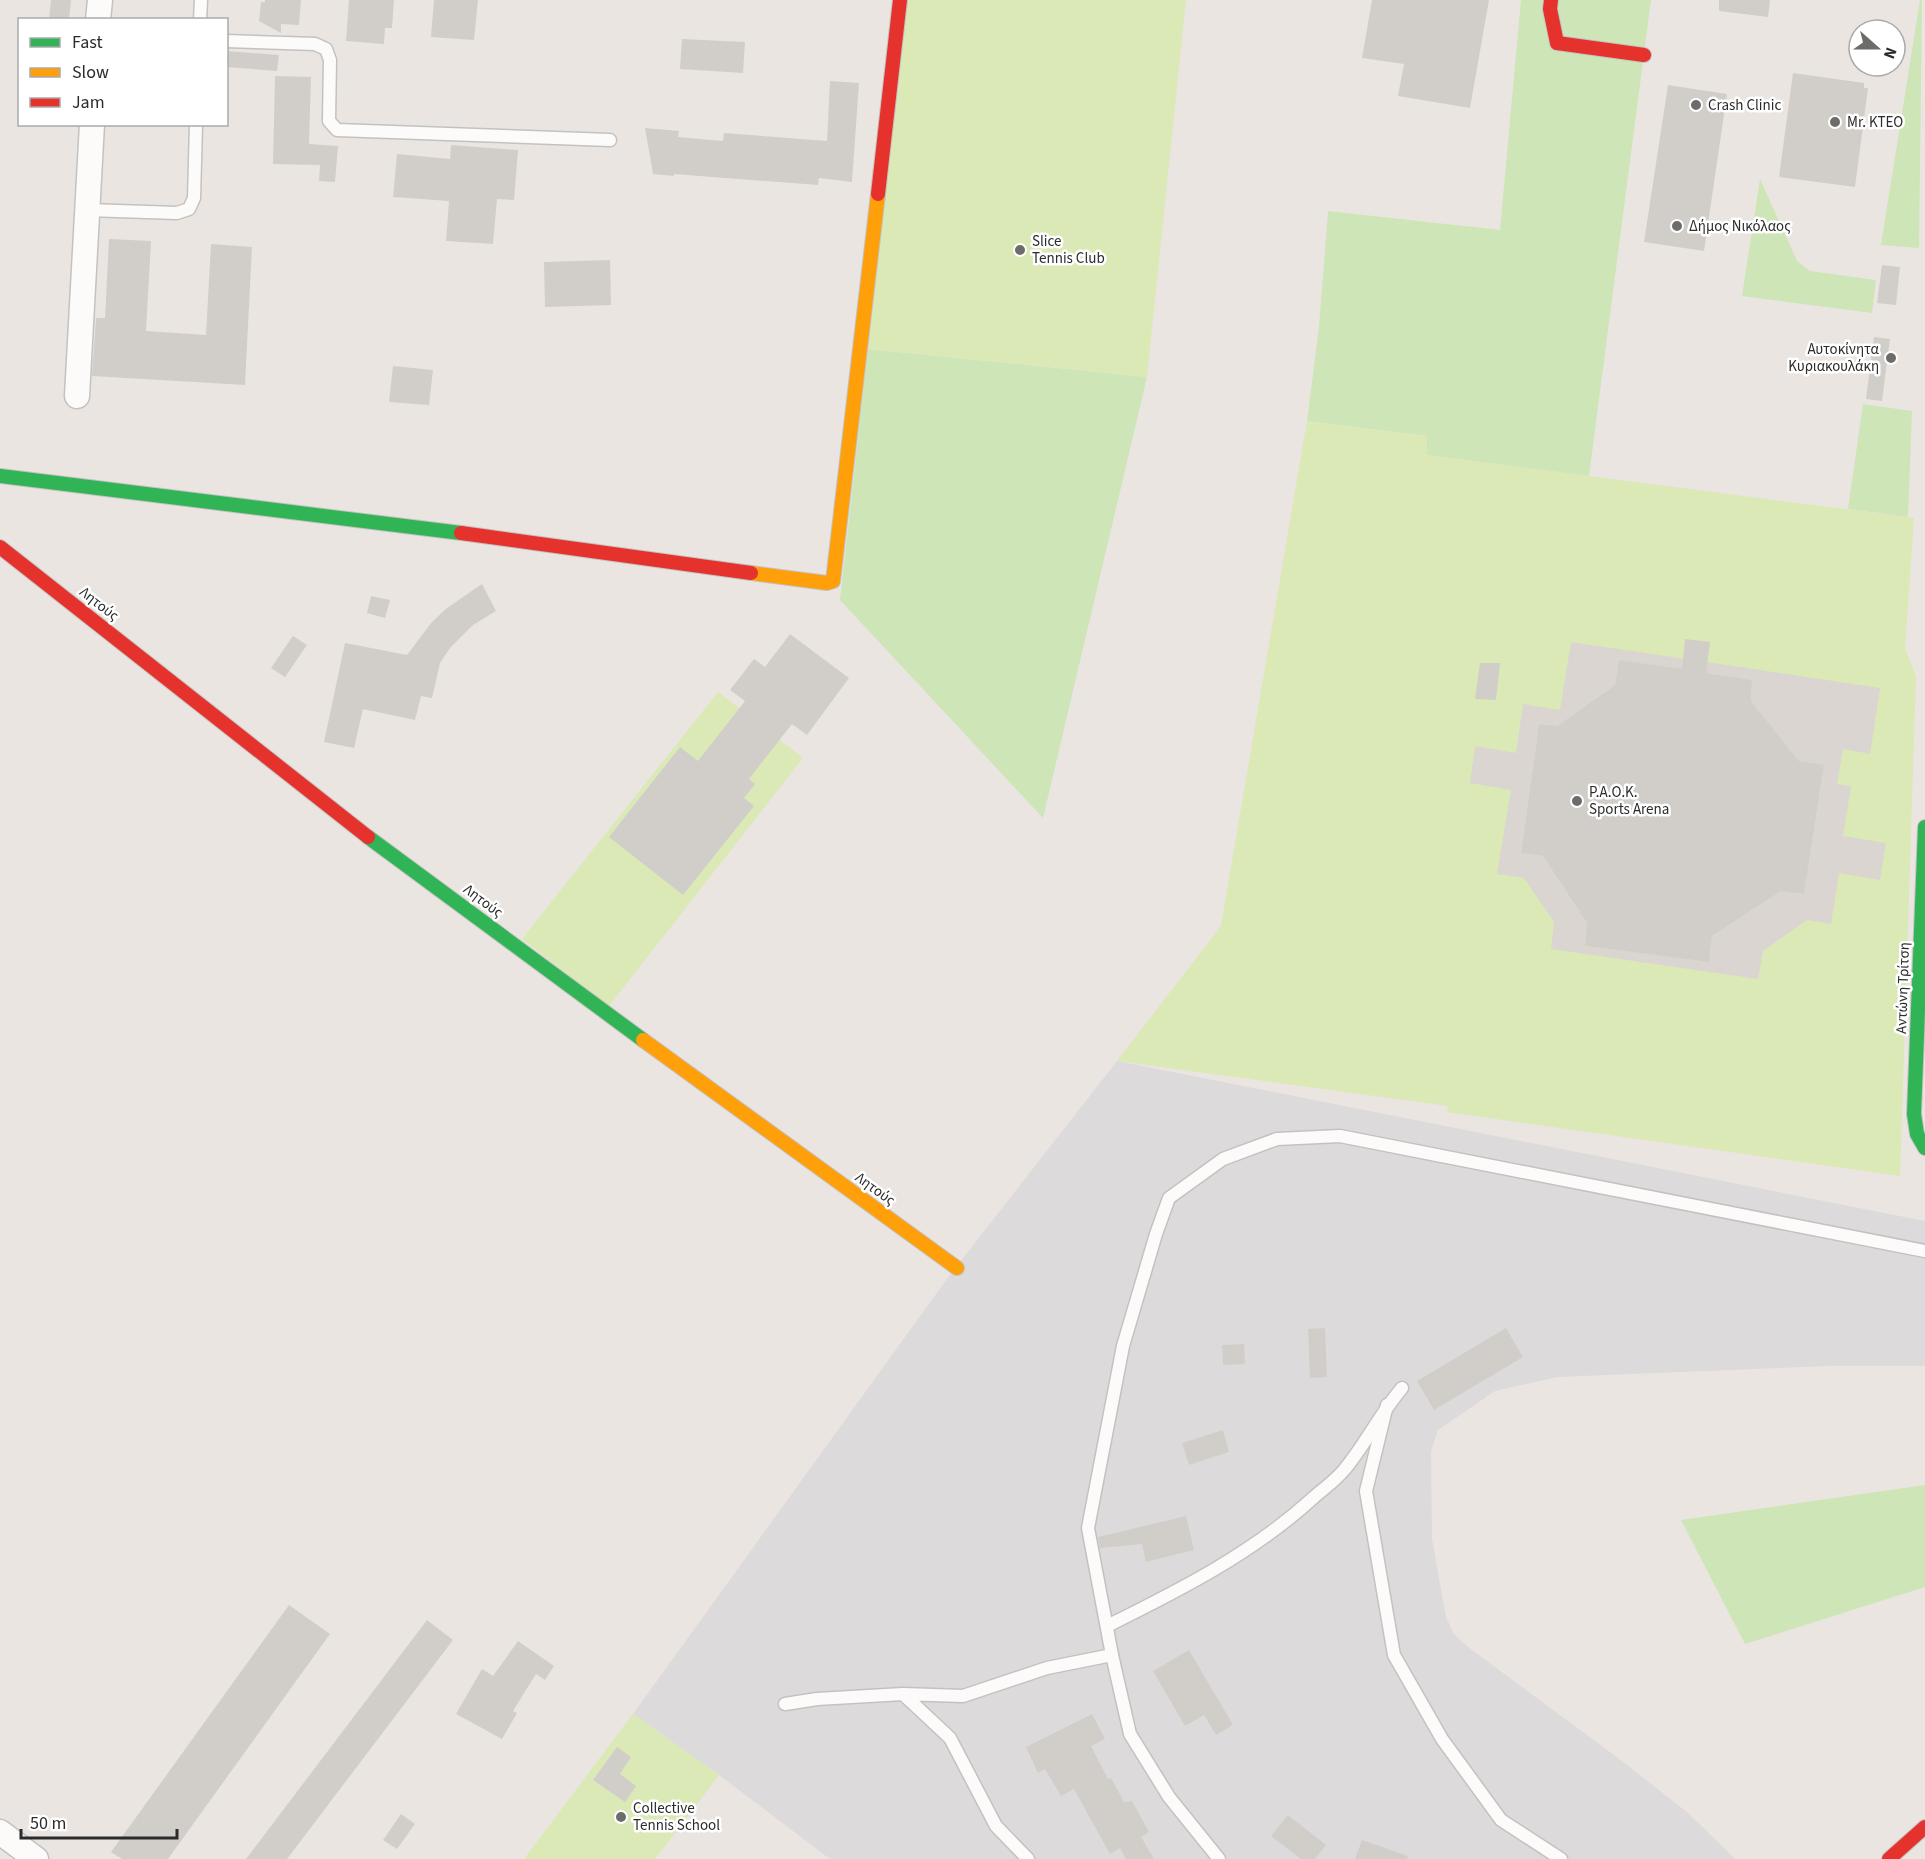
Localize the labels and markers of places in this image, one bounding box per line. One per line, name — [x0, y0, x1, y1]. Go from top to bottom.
place label: Crash Clinic — [1708, 95, 1781, 116]
marker: Crash Clinic — [1689, 98, 1703, 112]
place label: Mr. KTEO — [1847, 112, 1903, 133]
marker: Mr. KTEO — [1828, 115, 1842, 129]
place label: Δήμος Νικόλαος — [1689, 216, 1791, 237]
marker: Δήμος Νικόλαος — [1670, 219, 1684, 233]
place label: Slice Tennis Club — [1032, 231, 1105, 269]
marker: Slice Tennis Club — [1013, 243, 1027, 257]
place label: Αυτοκίνητα Κυριακουλάκη — [1788, 339, 1880, 377]
marker: Αυτοκίνητα Κυριακουλάκη — [1884, 351, 1898, 365]
place label: P.A.O.K. Sports Arena — [1589, 782, 1669, 820]
marker: P.A.O.K. Sports Arena — [1570, 794, 1584, 808]
place label: Collective Tennis School — [633, 1798, 720, 1836]
marker: Collective Tennis School — [614, 1810, 628, 1824]

